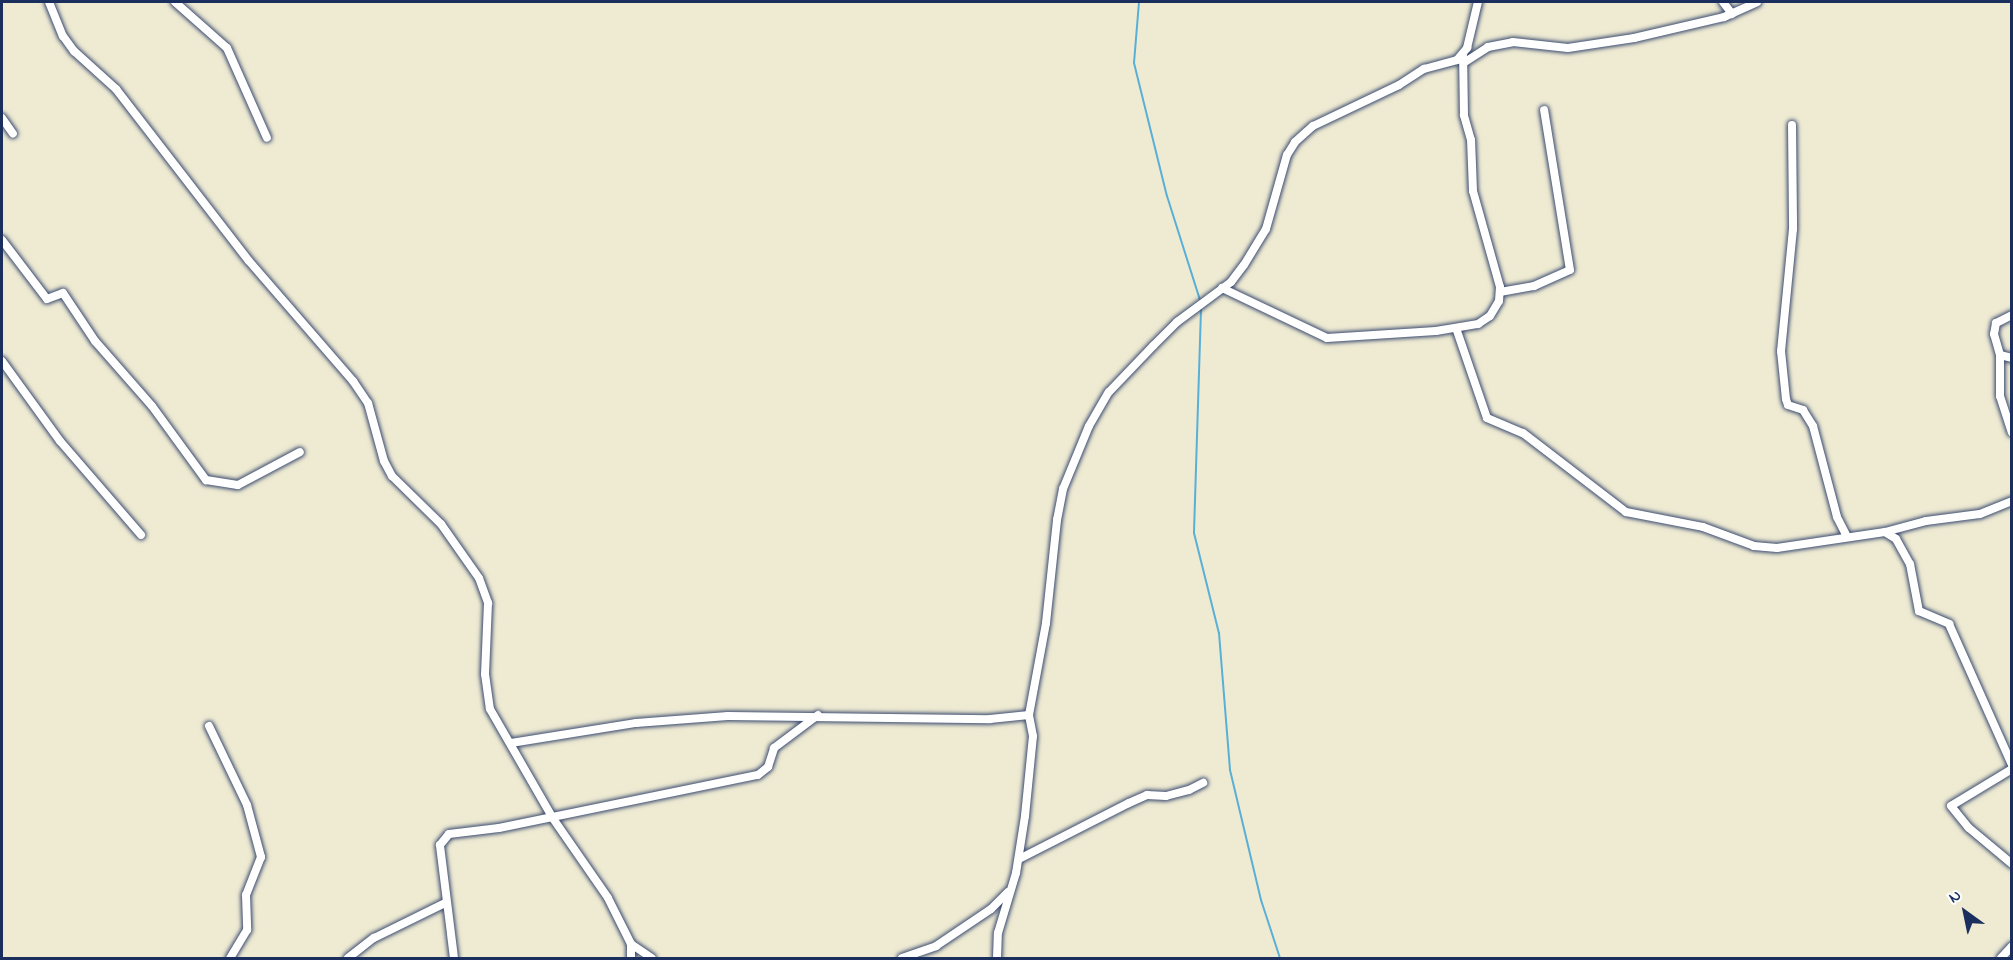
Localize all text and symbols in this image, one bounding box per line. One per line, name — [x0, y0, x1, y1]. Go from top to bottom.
north arrow — [1935, 882, 1995, 942]
text: N — [1944, 884, 1966, 910]

